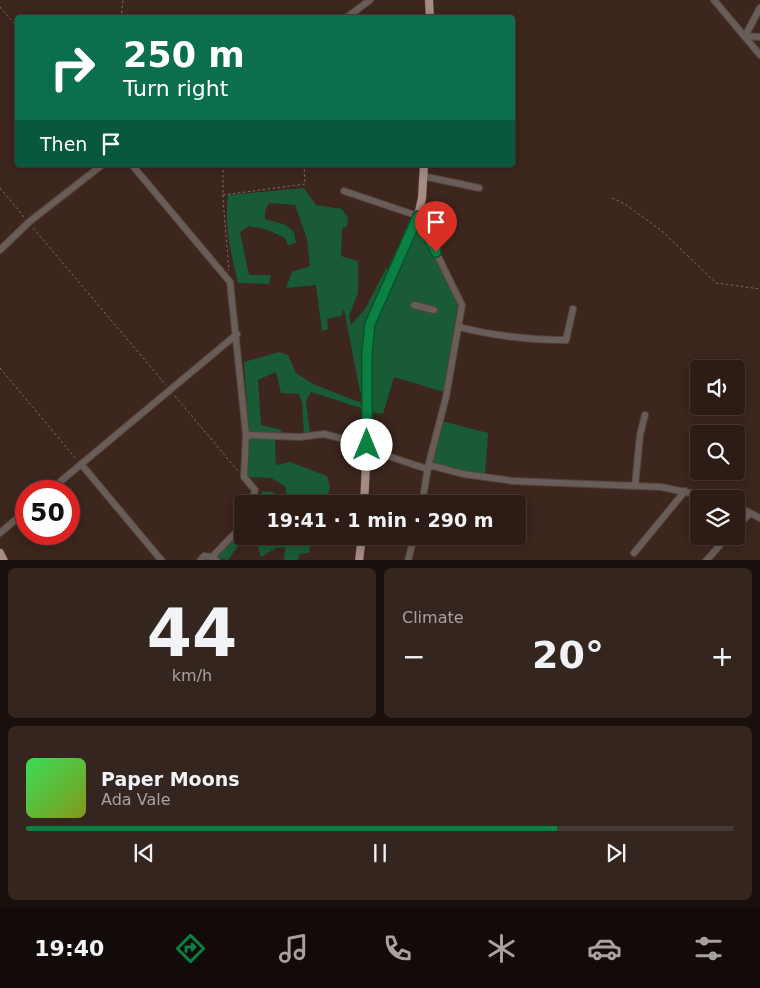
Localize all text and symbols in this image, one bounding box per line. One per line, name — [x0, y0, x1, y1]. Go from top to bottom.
icon: right — [40, 35, 105, 100]
text: 250 m — [123, 35, 245, 75]
text: Turn right — [123, 76, 228, 101]
icon: arrive — [97, 130, 125, 158]
text: Then — [40, 133, 87, 155]
pin — [415, 201, 457, 252]
icon: arrive — [422, 208, 450, 236]
map controls — [690, 360, 745, 545]
button: sound — [690, 360, 745, 415]
position arrow — [340, 418, 392, 470]
button: search — [690, 425, 745, 480]
speed limit sign: 50 — [15, 480, 80, 545]
button: layers — [690, 490, 745, 545]
text: 19:41 · 1 min · 290 m — [266, 509, 494, 531]
text: 44 — [147, 596, 237, 671]
text: Climate — [402, 608, 464, 627]
text: 20° — [532, 633, 604, 677]
text: − — [402, 640, 425, 673]
text: + — [711, 640, 734, 673]
text: km/h — [172, 666, 212, 685]
text: Paper Moons — [101, 768, 240, 790]
text: Ada Vale — [101, 790, 171, 809]
icon: previous — [130, 839, 158, 867]
icon: pause — [366, 839, 394, 867]
icon: next — [602, 839, 630, 867]
icon: directions — [173, 931, 208, 966]
icon: music — [276, 931, 311, 966]
icon: phone — [380, 931, 415, 966]
icon: climate — [484, 931, 519, 966]
icon: car — [587, 931, 622, 966]
icon: filters — [691, 931, 726, 966]
text: 19:40 — [34, 936, 104, 961]

